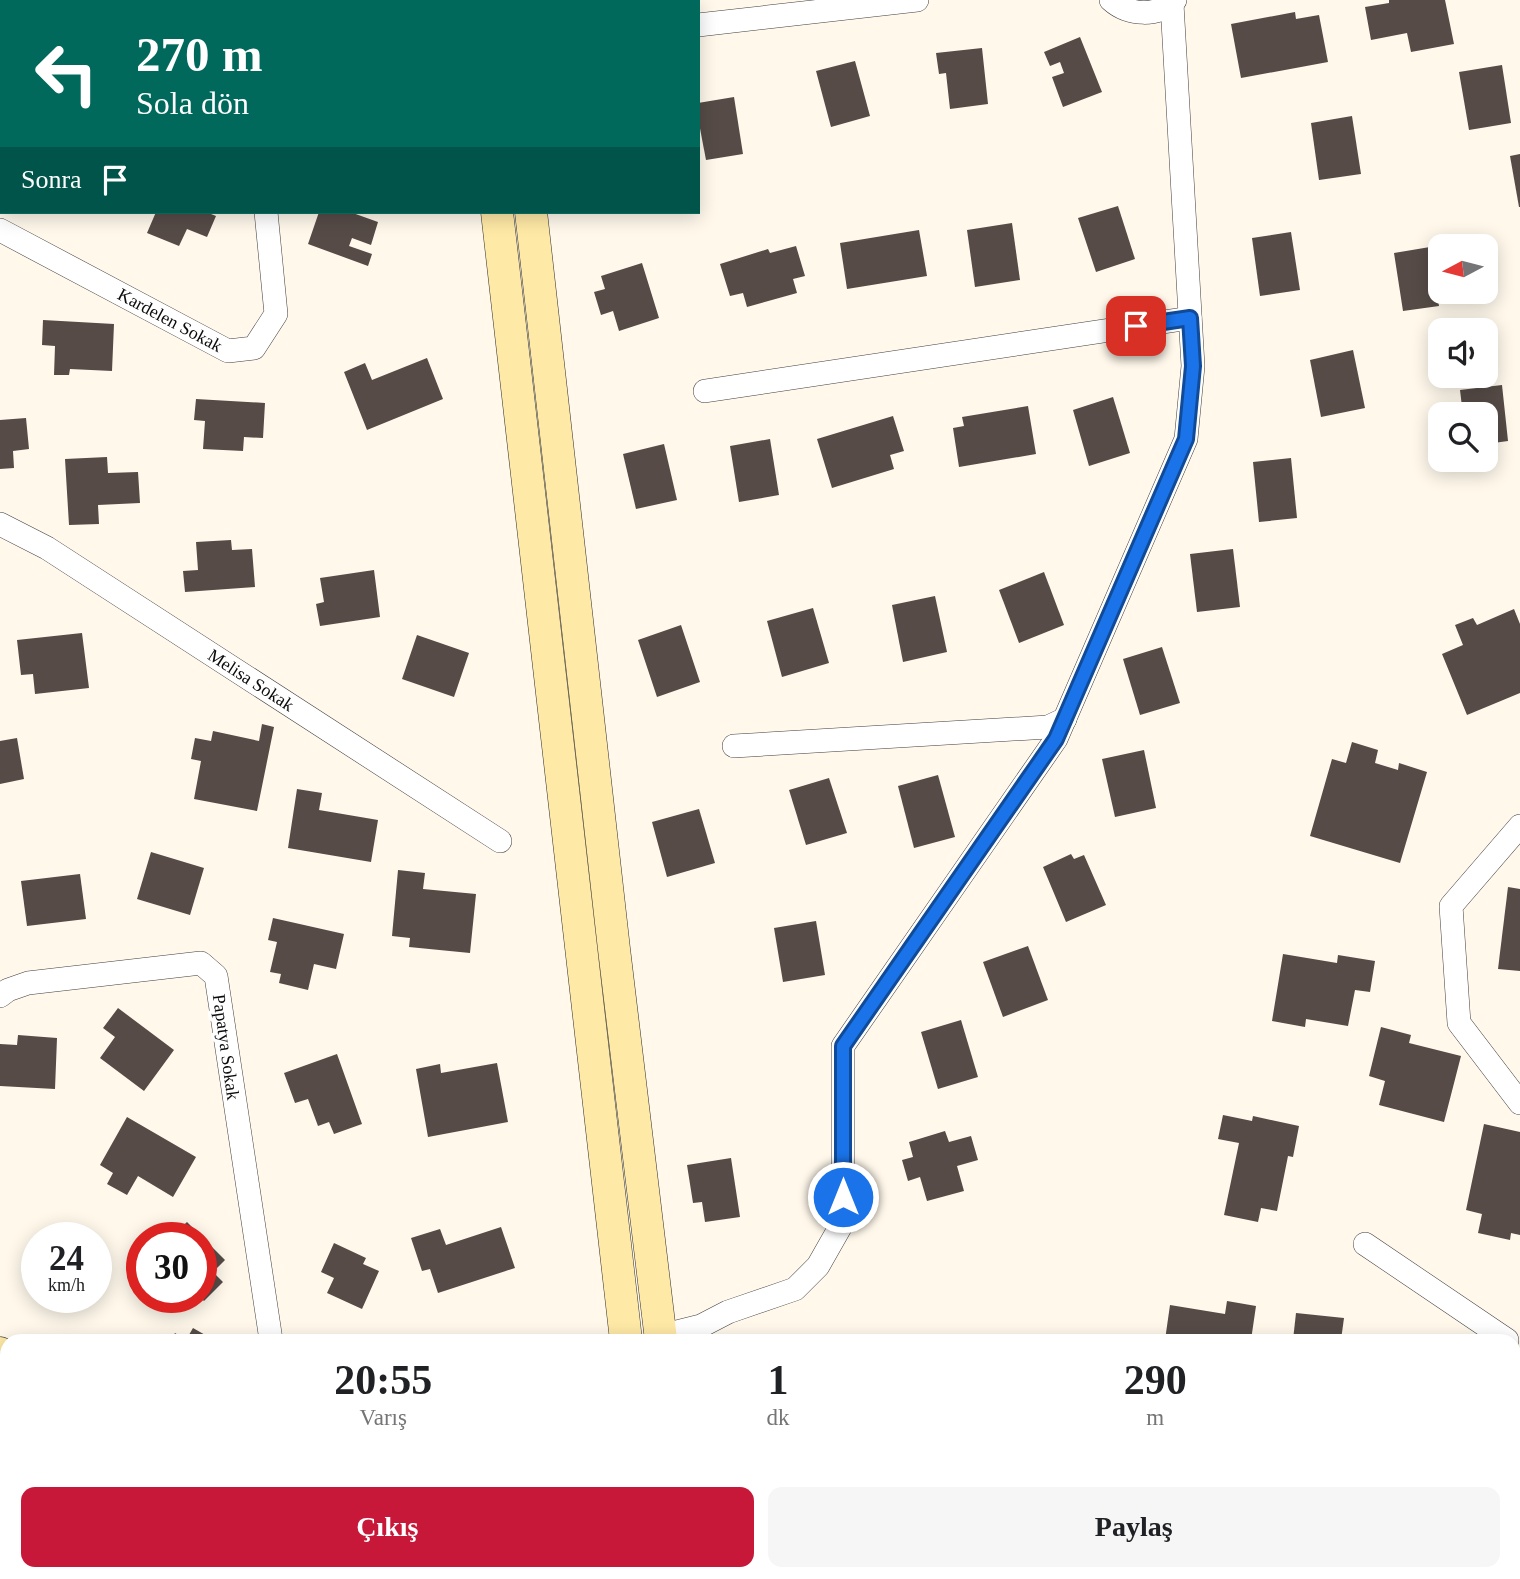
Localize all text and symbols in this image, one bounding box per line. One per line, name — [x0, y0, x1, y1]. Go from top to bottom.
text: 270 m — [136, 27, 263, 82]
icon: left — [21, 28, 112, 119]
text: Sola dön — [136, 85, 249, 121]
icon: arrive — [96, 161, 134, 199]
text: Sonra — [21, 165, 82, 194]
north arrow — [1428, 234, 1498, 304]
map controls — [1428, 234, 1498, 472]
street label: Kardelen Sokak — [114, 284, 226, 356]
pin — [1106, 296, 1166, 356]
icon: arrive — [1117, 307, 1155, 345]
button: sound — [1428, 318, 1498, 388]
button: search — [1428, 402, 1498, 472]
street label: Melisa Sokak — [204, 645, 298, 715]
street label: Papatya Sokak — [209, 993, 243, 1101]
position arrow — [806, 1160, 880, 1234]
speed limit sign: 30 — [126, 1222, 217, 1313]
text: 24 — [49, 1239, 84, 1278]
text: km/h — [48, 1275, 85, 1295]
text: 20:55 — [334, 1357, 432, 1403]
text: 1 — [768, 1357, 789, 1403]
text: 290 — [1124, 1357, 1187, 1403]
text: Varış — [360, 1405, 407, 1430]
text: dk — [767, 1405, 790, 1430]
text: m — [1146, 1405, 1164, 1430]
button: Çıkış — [21, 1487, 754, 1567]
button: Paylaş — [768, 1487, 1500, 1567]

